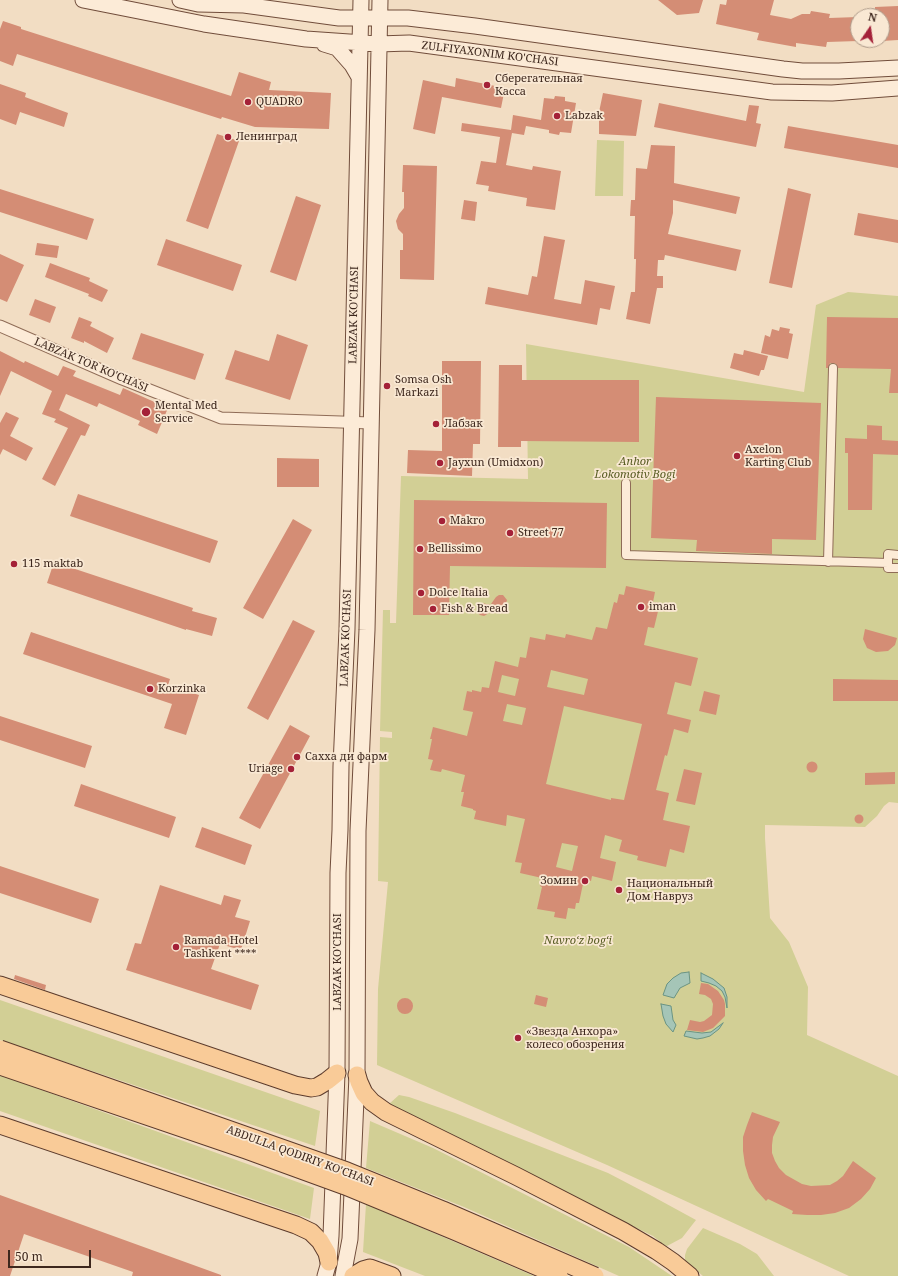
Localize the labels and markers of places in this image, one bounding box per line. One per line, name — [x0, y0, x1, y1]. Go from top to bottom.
place label: Сберегательная Касса — [495, 72, 583, 98]
marker: Сберегательная Касса — [482, 80, 492, 90]
place label: QUADRO — [256, 95, 303, 109]
marker: QUADRO — [243, 97, 253, 107]
place label: Labzak — [565, 109, 603, 123]
marker: Labzak — [552, 111, 562, 121]
place label: Ленинград — [236, 130, 297, 144]
marker: Ленинград — [223, 132, 233, 142]
place label: Somsa Osh Markazi — [395, 373, 452, 399]
marker: Somsa Osh Markazi — [382, 381, 392, 391]
place label: Mental Med Service — [155, 399, 218, 425]
marker: Mental Med Service — [140, 406, 152, 418]
place label: Лабзак — [444, 417, 483, 431]
marker: Лабзак — [431, 419, 441, 429]
place label: Axelon Karting Club — [745, 443, 811, 469]
marker: Axelon Karting Club — [732, 451, 742, 461]
place label: Jayxun (Umidxon) — [448, 456, 543, 470]
marker: Jayxun (Umidxon) — [435, 458, 445, 468]
place label: Makro — [450, 514, 484, 528]
marker: Makro — [437, 516, 447, 526]
place label: Street 77 — [518, 526, 564, 540]
marker: Street 77 — [505, 528, 515, 538]
place label: Bellissimo — [428, 542, 482, 556]
marker: Bellissimo — [415, 544, 425, 554]
place label: 115 maktab — [22, 557, 83, 571]
marker: 115 maktab — [9, 559, 19, 569]
place label: Dolce Italia — [429, 586, 488, 600]
marker: Dolce Italia — [416, 588, 426, 598]
place label: iman — [649, 600, 676, 614]
place label: Fish & Bread — [441, 602, 508, 616]
marker: iman — [636, 602, 646, 612]
marker: Fish & Bread — [428, 604, 438, 614]
place label: Korzinka — [158, 682, 206, 696]
marker: Korzinka — [145, 684, 155, 694]
place label: Сахха ди фарм — [305, 750, 387, 764]
marker: Сахха ди фарм — [292, 752, 302, 762]
place label: Uriage — [248, 762, 283, 776]
marker: Uriage — [286, 764, 296, 774]
place label: Зомин — [540, 874, 577, 888]
marker: Зомин — [580, 876, 590, 886]
place label: Национальный Дом Навруз — [627, 877, 713, 903]
marker: Национальный Дом Навруз — [614, 885, 624, 895]
place label: Ramada Hotel Tashkent **** — [184, 934, 258, 960]
marker: Ramada Hotel Tashkent **** — [171, 942, 181, 952]
place label: «Звезда Анхора» колесо обозрения — [526, 1025, 624, 1051]
marker: «Звезда Анхора» колесо обозрения — [513, 1033, 523, 1043]

